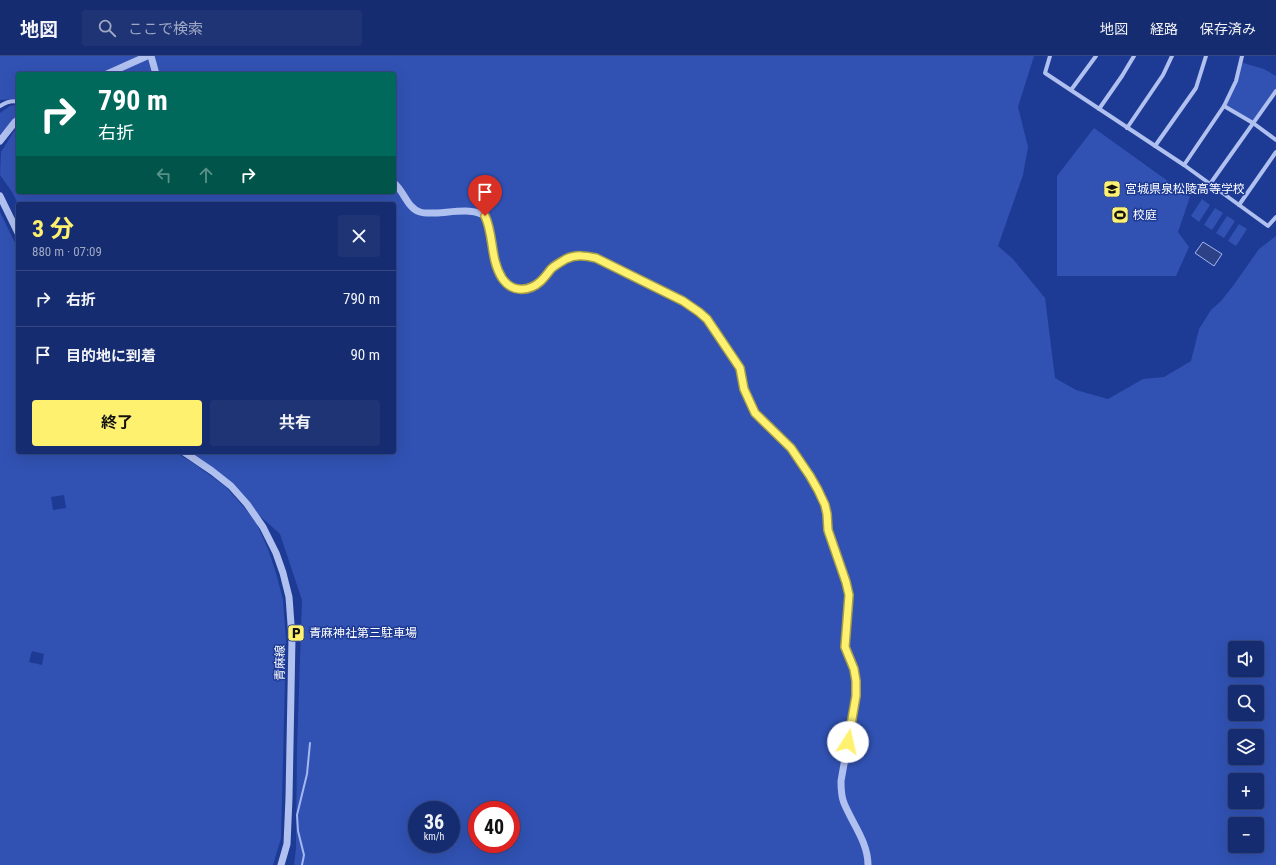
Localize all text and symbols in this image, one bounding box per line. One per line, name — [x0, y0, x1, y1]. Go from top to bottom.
search box — [82, 10, 362, 46]
icon: search — [96, 17, 118, 39]
text: 地図 — [20, 18, 58, 41]
text: ここで検索 — [128, 20, 203, 38]
text: 地図 — [1100, 21, 1128, 37]
text: 経路 — [1150, 21, 1178, 37]
text: 保存済み — [1200, 21, 1256, 37]
text: 790 m — [98, 84, 168, 117]
icon: right — [32, 88, 84, 140]
text: 右折 — [98, 122, 134, 143]
icon: left — [153, 164, 175, 186]
icon: ahead — [195, 164, 217, 186]
icon: right — [237, 164, 259, 186]
pin — [468, 175, 502, 216]
school or university icon: 宮城県泉松陵高等学校 — [1102, 179, 1122, 199]
icon: arrive — [474, 181, 496, 203]
place label: 宮城県泉松陵高等学校 — [1125, 182, 1245, 196]
sports icon: 校庭 — [1110, 205, 1130, 225]
place label: 校庭 — [1133, 208, 1157, 222]
text: 3 分 — [32, 215, 74, 243]
button: close — [338, 215, 380, 257]
text: 880 m · 07:09 — [32, 244, 102, 259]
icon: right — [32, 288, 54, 310]
text: 790 m — [343, 290, 380, 308]
text: 右折 — [66, 291, 96, 309]
icon: arrive — [32, 344, 54, 366]
text: 90 m — [350, 346, 380, 364]
text: 目的地に到着 — [66, 347, 156, 365]
button: 終了 — [32, 400, 202, 446]
button: 共有 — [210, 400, 380, 446]
parking icon: 青麻神社第三駐車場 — [286, 623, 306, 643]
place label: 青麻神社第三駐車場 — [309, 626, 417, 640]
map controls — [1228, 641, 1264, 853]
button: sound — [1228, 641, 1264, 677]
street label: 青麻線 — [273, 645, 287, 681]
button: search — [1228, 685, 1264, 721]
position arrow — [827, 721, 869, 763]
button: layers — [1228, 729, 1264, 765]
button: + — [1228, 773, 1264, 809]
speed limit sign: 40 — [468, 801, 520, 853]
text: 36 — [424, 810, 444, 834]
button: − — [1228, 817, 1264, 853]
text: km/h — [424, 831, 444, 842]

